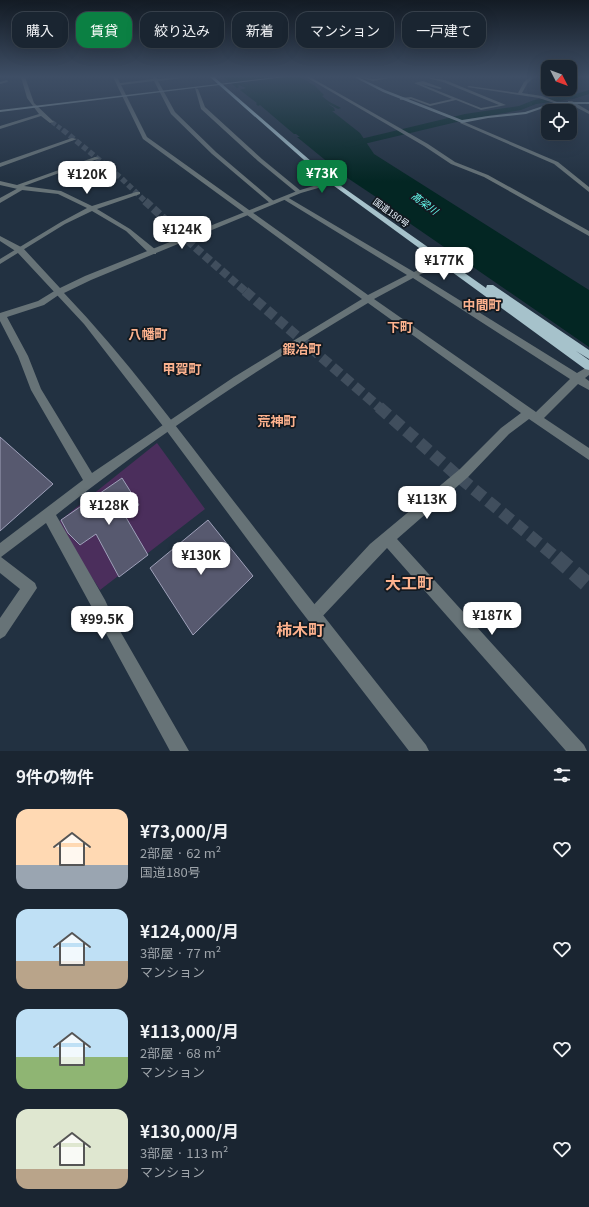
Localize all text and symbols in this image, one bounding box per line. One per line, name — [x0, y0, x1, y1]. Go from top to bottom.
chip: 購入 — [12, 12, 68, 48]
chip: 賃貸 — [76, 12, 132, 48]
chip: 絞り込み — [140, 12, 224, 48]
chip: 新着 — [232, 12, 288, 48]
chip: マンション — [296, 12, 394, 48]
chip: 一戸建て — [402, 12, 486, 48]
north arrow — [541, 60, 577, 96]
map controls — [541, 60, 577, 140]
button: locate — [541, 104, 577, 140]
pin: ¥73K — [298, 160, 346, 194]
pin: ¥120K — [59, 161, 115, 195]
text: ¥73K — [306, 163, 338, 182]
text: ¥120K — [67, 164, 107, 183]
water label: 高梁川 — [409, 188, 443, 218]
street label: 国道180号 — [370, 195, 412, 230]
pin: ¥124K — [154, 216, 210, 250]
text: ¥124K — [162, 219, 202, 238]
pin: ¥177K — [416, 247, 472, 281]
text: ¥177K — [424, 250, 464, 269]
district label: 中間町 — [462, 295, 502, 314]
district label: 下町 — [387, 317, 413, 336]
district label: 八幡町 — [128, 324, 168, 343]
district label: 鍜冶町 — [282, 339, 322, 358]
district label: 甲賀町 — [162, 359, 202, 378]
district label: 荒神町 — [257, 411, 297, 430]
pin: ¥113K — [399, 486, 455, 520]
text: ¥113K — [407, 489, 447, 508]
pin: ¥128K — [81, 492, 137, 526]
text: ¥128K — [89, 495, 129, 514]
pin: ¥130K — [173, 542, 229, 576]
text: ¥130K — [181, 545, 221, 564]
district label: 大工町 — [385, 570, 433, 594]
pin: ¥187K — [464, 602, 520, 636]
text: ¥187K — [472, 605, 512, 624]
pin: ¥99.5K — [69, 606, 135, 640]
text: ¥99.5K — [80, 609, 124, 628]
district label: 柿木町 — [276, 617, 324, 641]
text: 9件の物件 — [16, 763, 94, 788]
icon: filters — [551, 764, 573, 786]
text: ¥73,000/月 — [140, 818, 229, 843]
icon: home — [48, 825, 96, 873]
icon: heart — [551, 838, 573, 860]
text: 2部屋 · 62 m² — [140, 843, 221, 862]
text: 国道180号 — [140, 862, 201, 881]
text: ¥124,000/月 — [140, 918, 239, 943]
icon: home — [48, 925, 96, 973]
icon: heart — [551, 938, 573, 960]
text: 3部屋 · 77 m² — [140, 943, 221, 962]
text: マンション — [140, 962, 205, 981]
text: ¥113,000/月 — [140, 1018, 239, 1043]
icon: home — [48, 1025, 96, 1073]
icon: heart — [551, 1038, 573, 1060]
text: 2部屋 · 68 m² — [140, 1043, 221, 1062]
text: マンション — [140, 1062, 205, 1081]
text: ¥130,000/月 — [140, 1118, 239, 1143]
icon: home — [48, 1125, 96, 1173]
icon: heart — [551, 1138, 573, 1160]
text: 3部屋 · 113 m² — [140, 1143, 228, 1162]
text: マンション — [140, 1162, 205, 1181]

